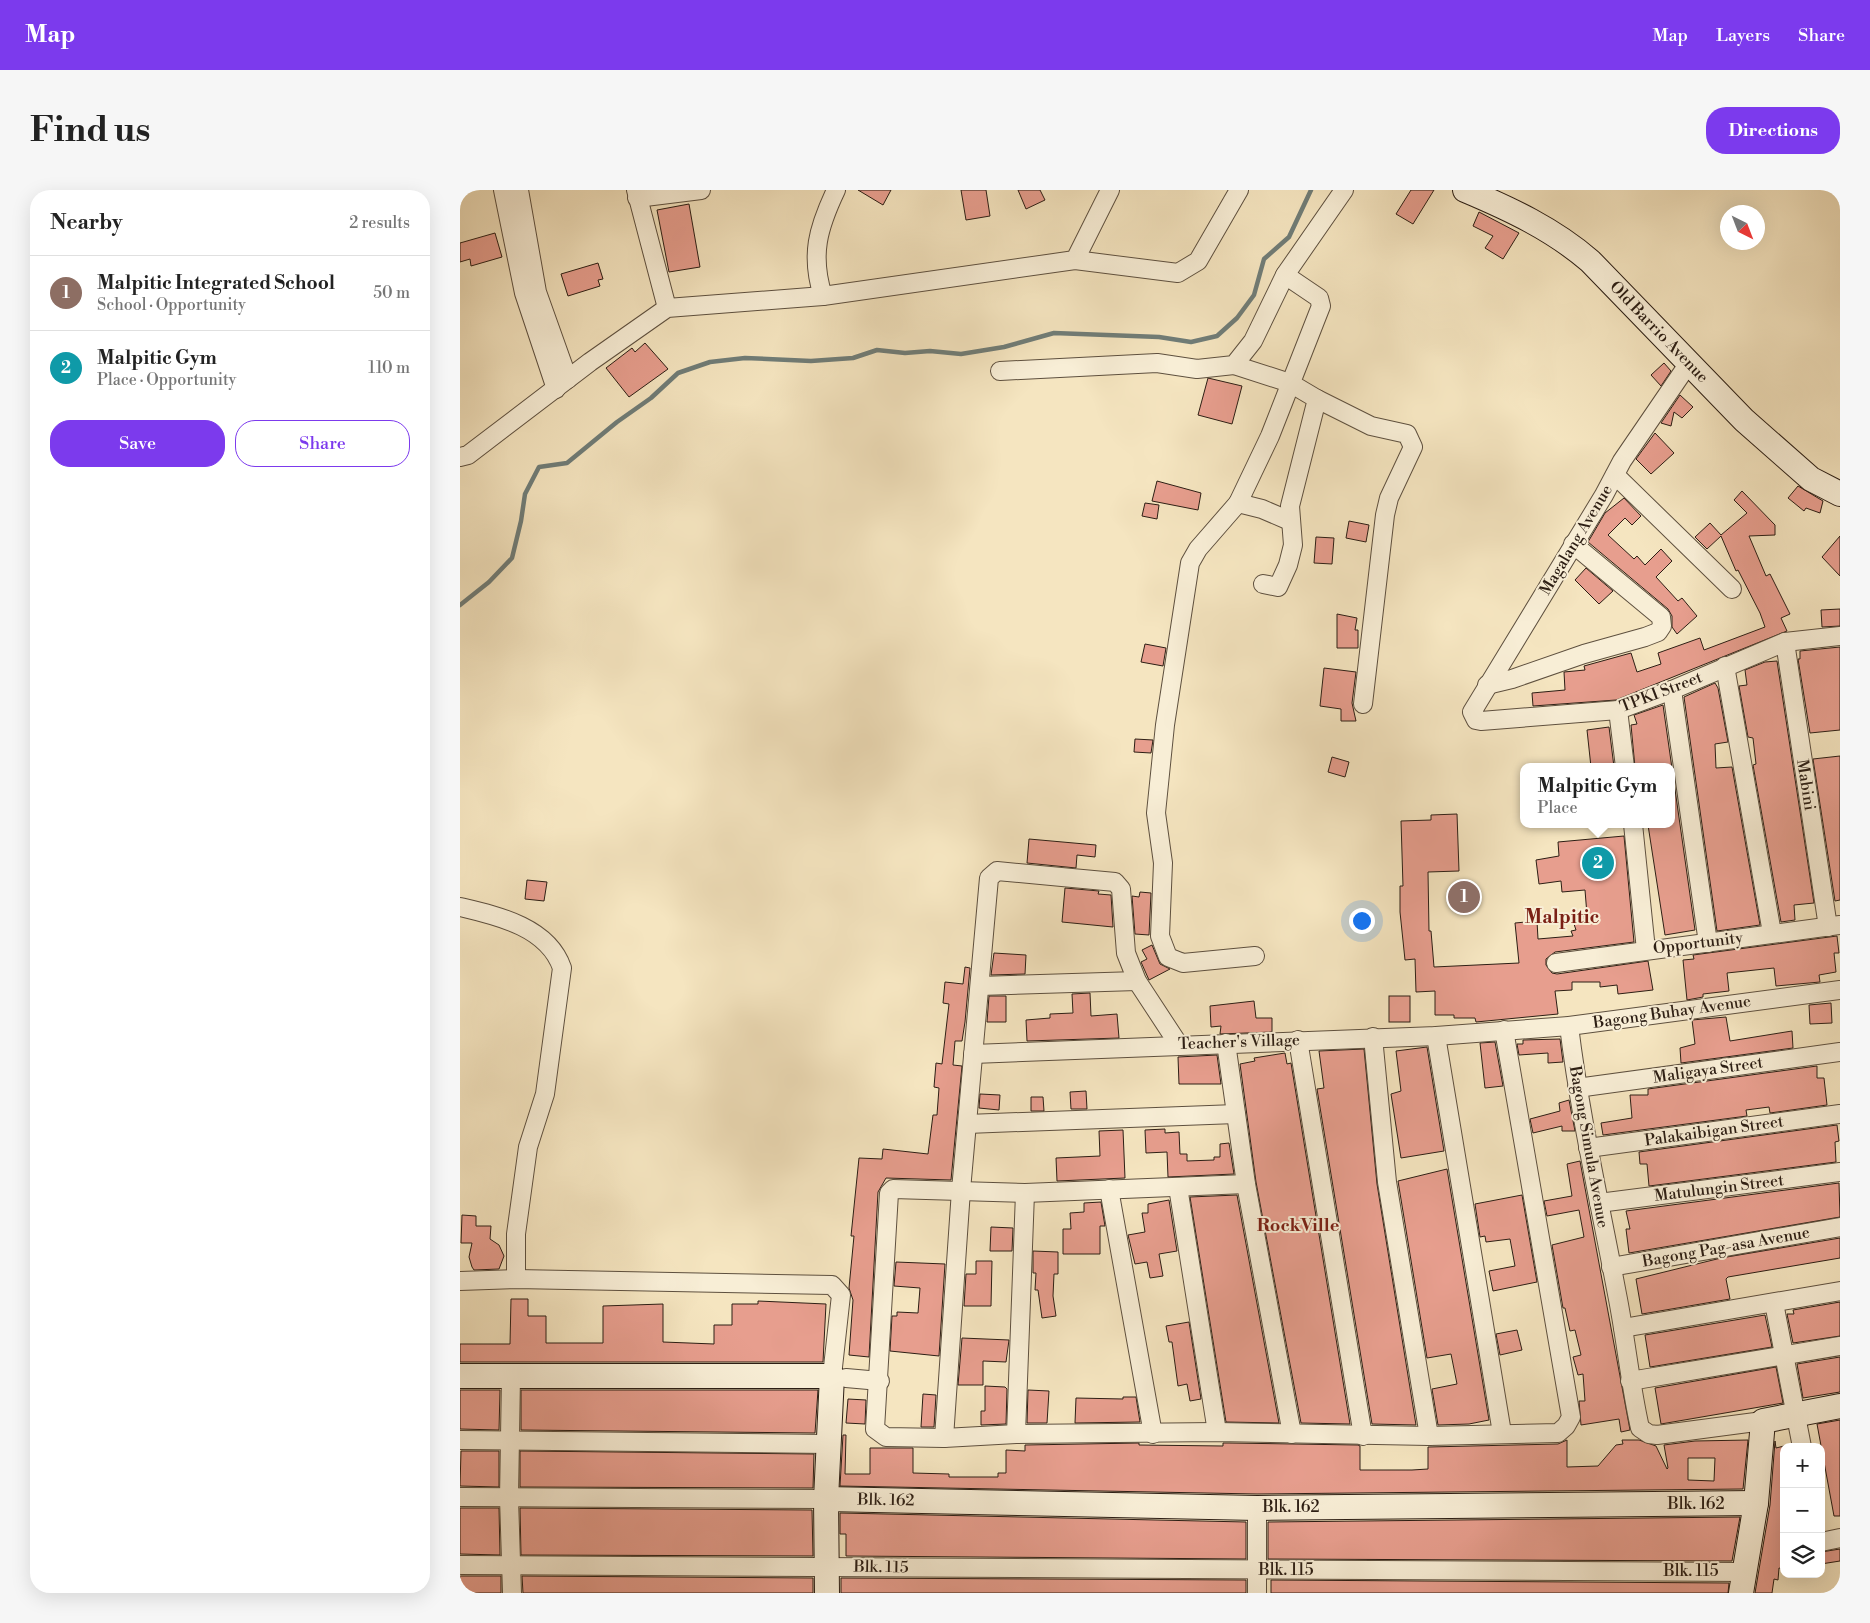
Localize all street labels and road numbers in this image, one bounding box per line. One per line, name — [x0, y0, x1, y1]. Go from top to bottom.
street label: Old Barrio Avenue — [1605, 277, 1713, 387]
street label: Magalang Avenue — [1535, 481, 1617, 599]
street label: TPKI Street — [1617, 667, 1705, 717]
street label: Mabini — [1792, 758, 1820, 812]
street label: Opportunity — [1652, 928, 1744, 958]
street label: Bagong Buhay Avenue — [1591, 991, 1752, 1033]
street label: Teacher's Village — [1178, 1030, 1300, 1054]
street label: Maligaya Street — [1652, 1052, 1765, 1088]
street label: Bagong Simula Avenue — [1565, 1063, 1613, 1230]
street label: Palakaibigan Street — [1643, 1111, 1785, 1151]
street label: Matulungin Street — [1653, 1170, 1785, 1206]
street label: Bagong Pag-asa Avenue — [1640, 1222, 1811, 1272]
street label: Blk. 162 — [856, 1489, 915, 1510]
street label: Blk. 162 — [1666, 1494, 1725, 1514]
street label: Blk. 162 — [1261, 1497, 1320, 1517]
street label: Blk. 115 — [852, 1557, 909, 1577]
street label: Blk. 115 — [1257, 1560, 1314, 1580]
street label: Blk. 115 — [1662, 1561, 1719, 1581]

